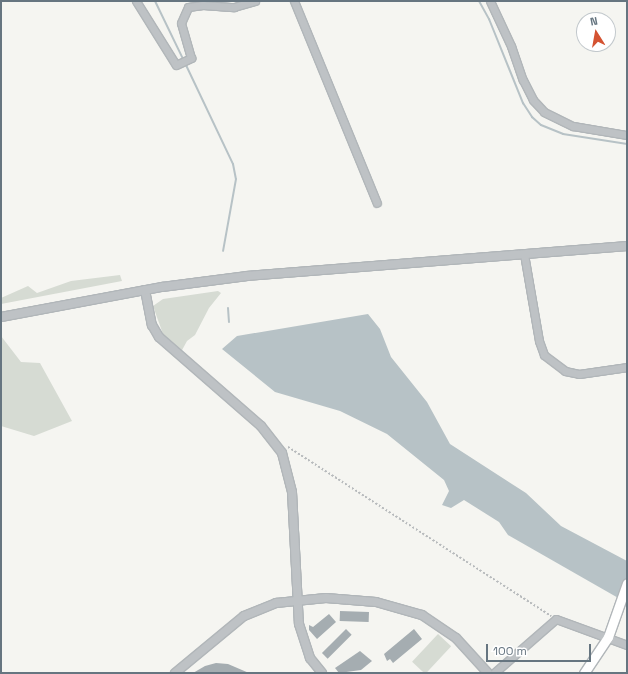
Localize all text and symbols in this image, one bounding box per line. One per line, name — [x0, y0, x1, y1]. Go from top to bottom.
north arrow — [576, 12, 616, 52]
text: N — [589, 14, 599, 29]
scale bar — [488, 636, 593, 662]
text: 100 m — [493, 643, 527, 659]

